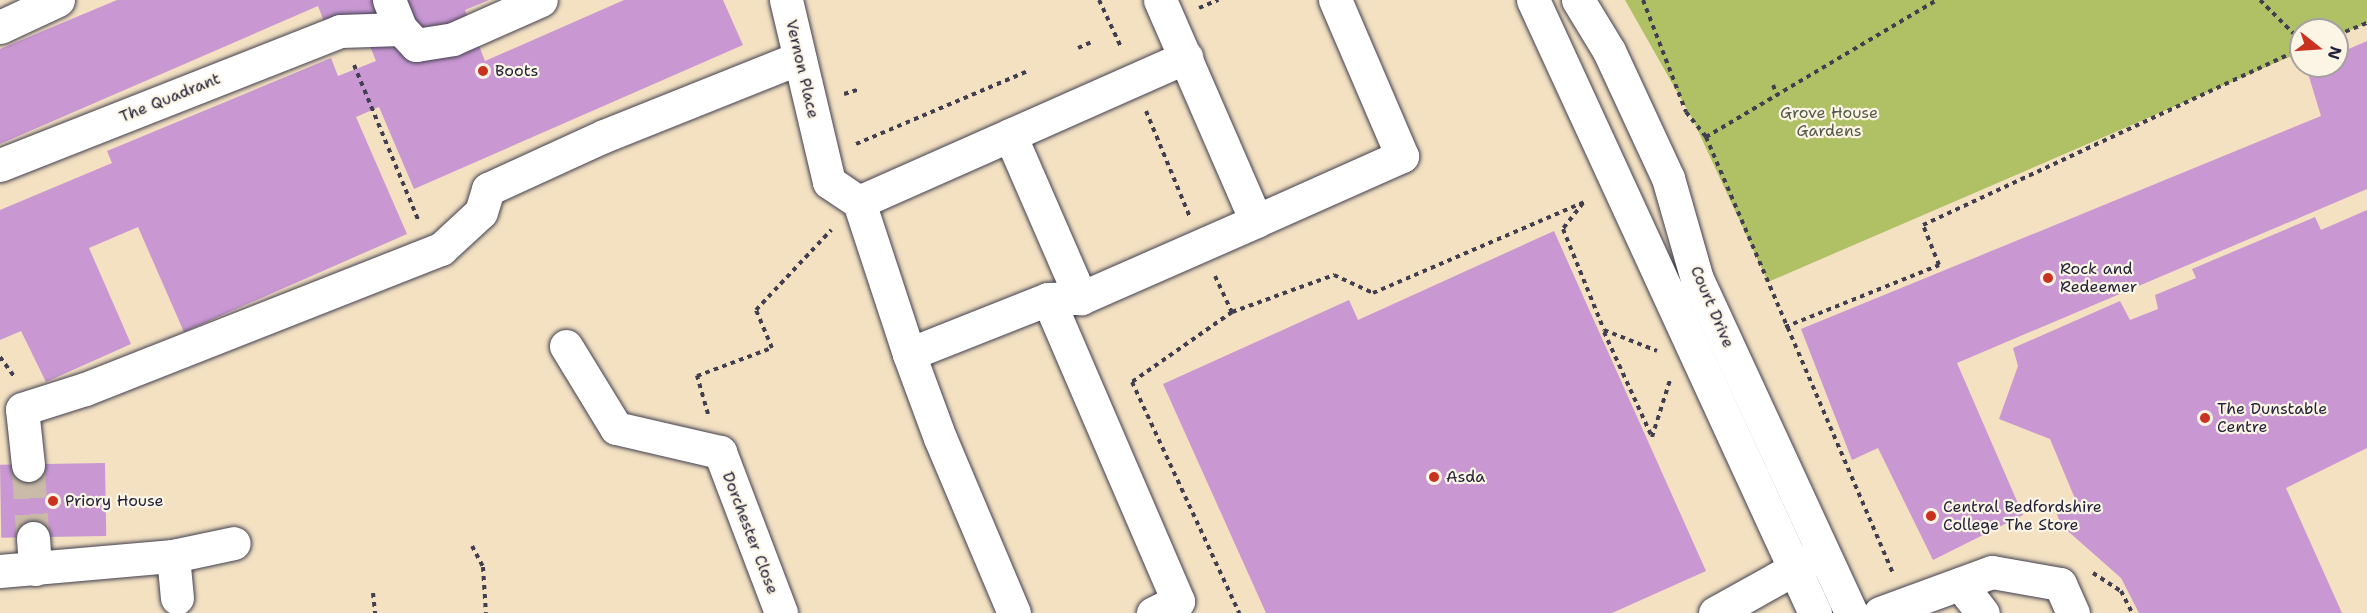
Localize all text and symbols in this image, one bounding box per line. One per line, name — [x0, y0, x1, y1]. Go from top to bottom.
street label: Vernon Place — [781, 18, 823, 120]
north arrow — [2289, 18, 2349, 78]
text: N — [2323, 44, 2347, 62]
place label: Boots — [495, 61, 539, 81]
marker: Boots — [476, 64, 490, 78]
street label: The Quadrant — [117, 69, 223, 127]
park label: Grove House Gardens — [1780, 103, 1878, 141]
place label: Rock and Redeemer — [2060, 259, 2137, 297]
street label: Court Drive — [1686, 263, 1738, 351]
marker: Rock and Redeemer — [2041, 271, 2055, 285]
place label: The Dunstable Centre — [2217, 399, 2327, 437]
marker: The Dunstable Centre — [2198, 411, 2212, 425]
place label: Asda — [1446, 467, 1485, 487]
street label: Dorchester Close — [718, 469, 782, 597]
marker: Asda — [1427, 470, 1441, 484]
place label: Priory House — [65, 491, 164, 511]
marker: Priory House — [46, 494, 60, 508]
place label: Central Bedfordshire College The Store — [1943, 497, 2102, 535]
marker: Central Bedfordshire College The Store — [1924, 509, 1938, 523]

